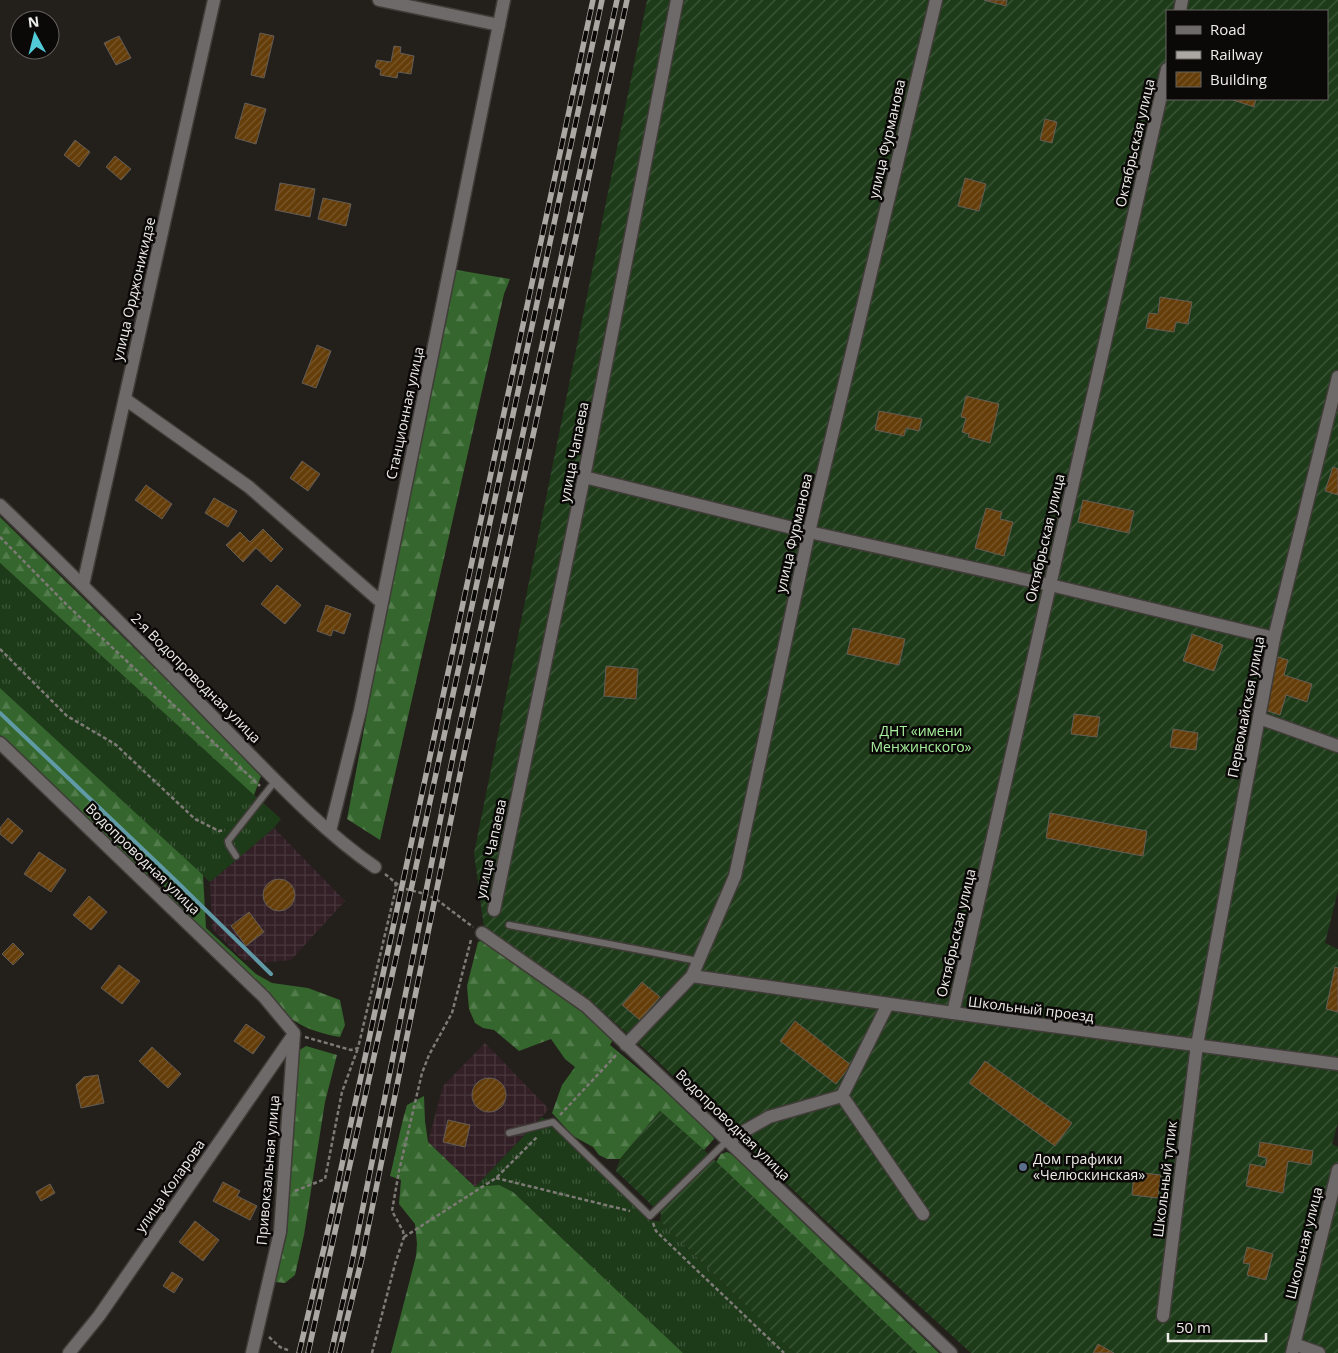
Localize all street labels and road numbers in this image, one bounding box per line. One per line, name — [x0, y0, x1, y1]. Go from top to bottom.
street label: улица Фурманова — [864, 77, 909, 200]
street label: Октябрьская улица — [1110, 77, 1159, 209]
street label: улица Орджоникидзе — [108, 215, 159, 363]
street label: Станционная улица — [381, 345, 428, 481]
street label: улица Чапаева — [554, 400, 593, 504]
street label: улица Фурманова — [771, 471, 816, 594]
street label: Октябрьская улица — [1020, 472, 1069, 604]
street label: 2-я Водопроводная улица — [127, 609, 265, 747]
street label: Первомайская улица — [1222, 635, 1269, 779]
street label: улица Чапаева — [471, 797, 510, 901]
street label: Водопроводная улица — [82, 799, 205, 918]
street label: Октябрьская улица — [931, 867, 980, 999]
street label: Школьный проезд — [967, 991, 1095, 1026]
street label: Водопроводная улица — [672, 1065, 795, 1184]
street label: Привокзальная улица — [251, 1094, 284, 1246]
street label: Школьный тупик — [1148, 1119, 1181, 1238]
street label: улица Коларова — [130, 1135, 209, 1236]
street label: Школьная улица — [1280, 1185, 1327, 1301]

